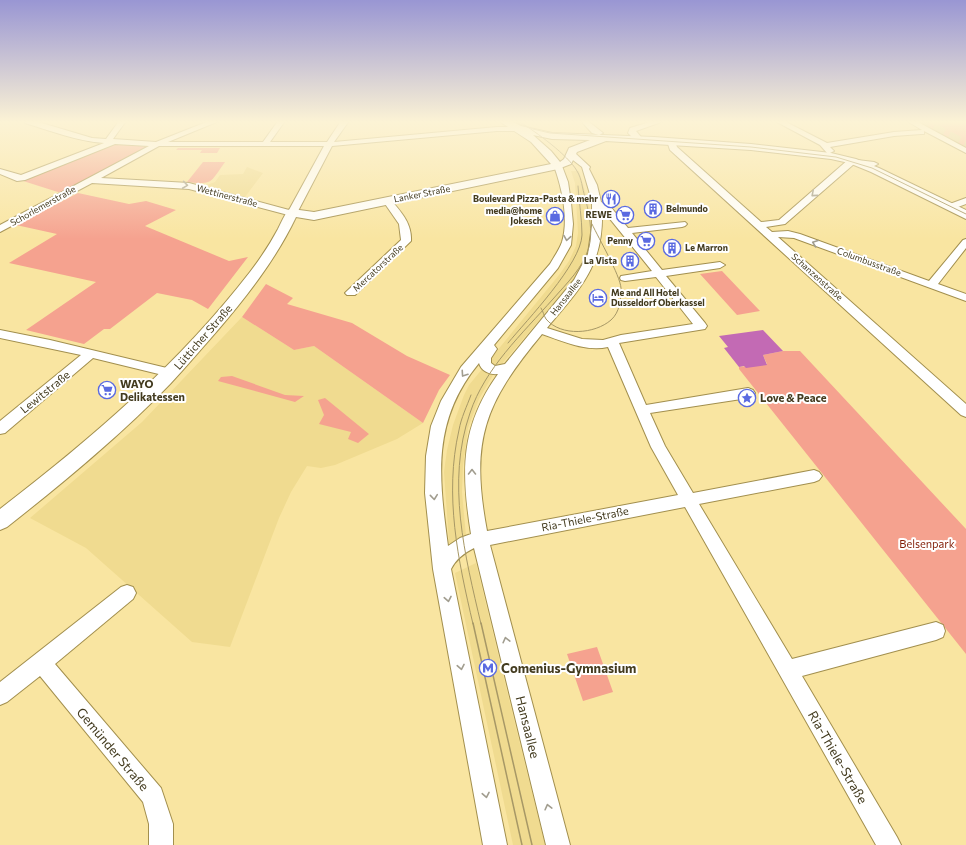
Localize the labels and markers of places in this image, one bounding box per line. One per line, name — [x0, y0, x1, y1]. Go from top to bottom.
restaurant icon: Boulevard Pizza-Pasta & mehr — [601, 189, 621, 209]
place label: Boulevard Pizza-Pasta & mehr — [473, 193, 598, 204]
building icon: Belmundo — [643, 199, 663, 219]
place label: Belmundo — [666, 203, 709, 214]
place label: media@home Jokesch — [486, 205, 542, 226]
supermarket icon: REWE — [615, 205, 635, 225]
shop icon: media@home Jokesch — [545, 206, 565, 226]
place label: REWE — [586, 209, 612, 220]
supermarket icon: Penny — [636, 231, 656, 251]
place label: Penny — [607, 235, 633, 246]
building icon: Le Marron — [662, 238, 682, 258]
place label: Le Marron — [685, 242, 728, 253]
building icon: La Vista — [620, 251, 640, 271]
place label: La Vista — [584, 255, 617, 266]
place label: Me and All Hotel Dusseldorf Oberkassel — [611, 287, 705, 308]
hotel icon: Me and All Hotel Dusseldorf Oberkassel — [588, 288, 608, 308]
place label: WAYO Delikatessen — [120, 377, 185, 403]
supermarket icon: WAYO Delikatessen — [97, 380, 117, 400]
place icon: Love & Peace — [737, 388, 757, 408]
place label: Love & Peace — [760, 391, 827, 404]
metro station icon: Comenius-Gymnasium — [478, 658, 498, 678]
place label: Comenius-Gymnasium — [501, 660, 636, 676]

